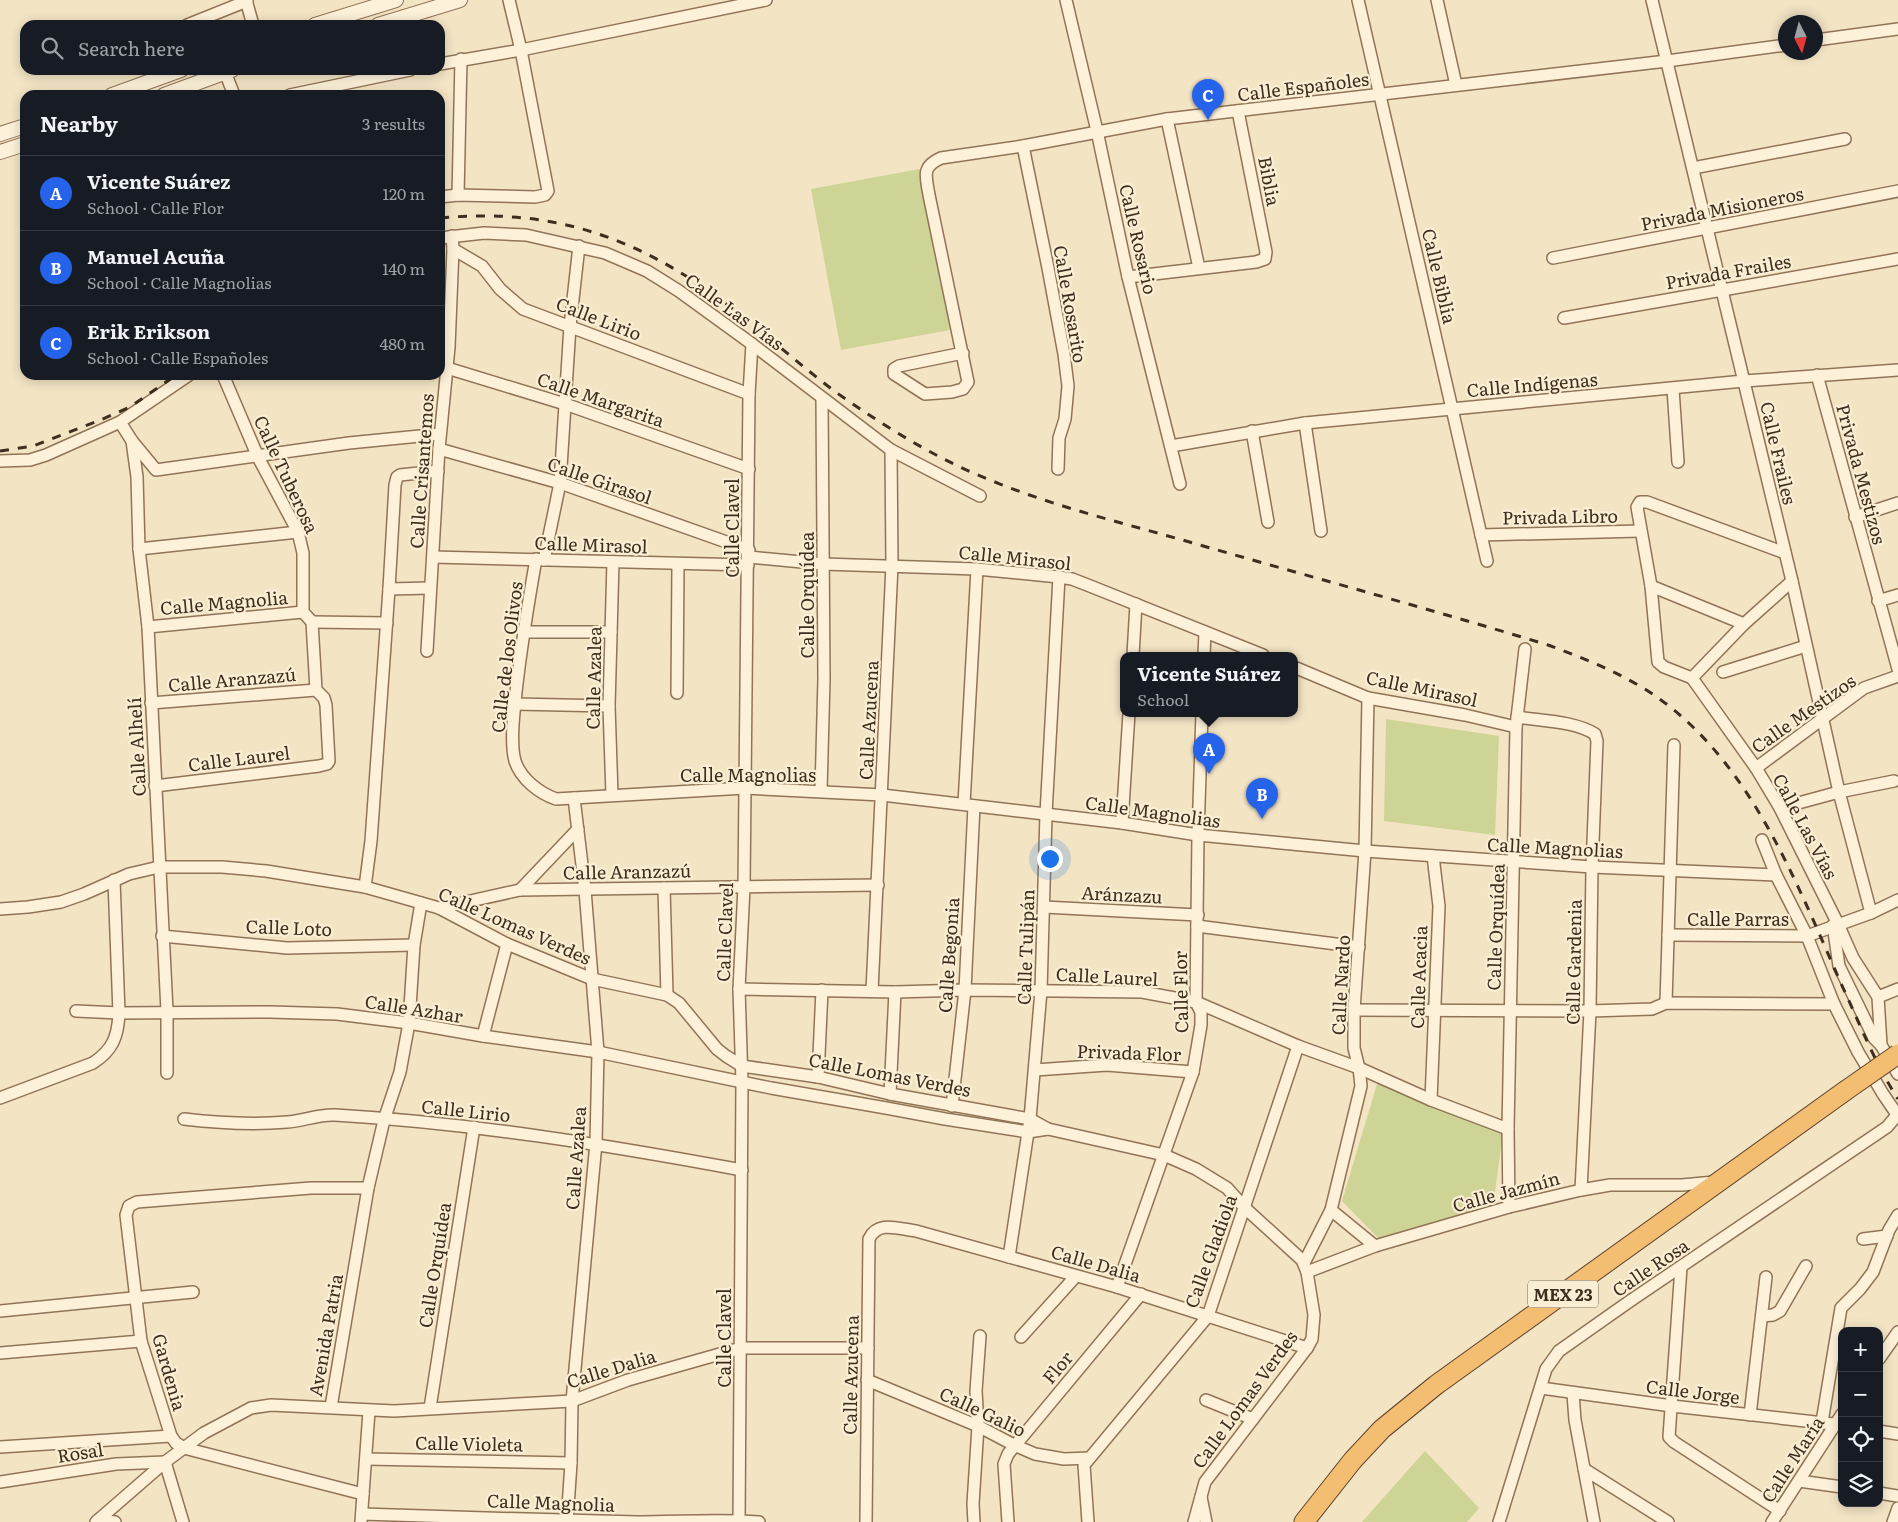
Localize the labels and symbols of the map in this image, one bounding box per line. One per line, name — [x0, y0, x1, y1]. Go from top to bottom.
north arrow — [1778, 15, 1823, 60]
street label: Calle Españoles — [1236, 65, 1370, 107]
pin: C — [1192, 79, 1224, 120]
street label: Biblia — [1252, 154, 1288, 208]
street label: Privada Misioneros — [1638, 179, 1806, 237]
street label: Calle Rosario — [1113, 181, 1165, 297]
street label: Calle Biblia — [1416, 226, 1464, 326]
street label: Calle Rosarito — [1047, 243, 1095, 365]
street label: Privada Frailes — [1663, 247, 1793, 295]
street label: Calle Las Vías — [680, 266, 790, 356]
street label: Calle Lirio — [552, 289, 646, 347]
street label: Calle Margarita — [534, 365, 668, 433]
street label: Calle Indígenas — [1465, 365, 1599, 403]
street label: Calle Crisantemos — [402, 393, 440, 549]
street label: Calle Frailes — [1754, 399, 1804, 507]
street label: Privada Mestizos — [1830, 401, 1894, 547]
street label: Calle Tuberosa — [248, 411, 326, 538]
street label: Calle Girasol — [544, 450, 656, 510]
street label: Calle Clavel — [718, 478, 745, 578]
street label: Privada Libro — [1502, 501, 1618, 531]
street label: Calle Mirasol — [534, 529, 648, 559]
street label: Calle Orquídea — [793, 531, 820, 658]
street label: Calle Mirasol — [957, 538, 1073, 576]
street label: Calle de los Olivos — [483, 580, 529, 734]
street label: Calle Magnolia — [159, 583, 289, 621]
street label: Calle Azalea — [579, 626, 607, 730]
street label: Calle Azucena — [851, 659, 885, 781]
street label: Calle Aranzazú — [167, 660, 297, 698]
street label: Calle Mirasol — [1364, 663, 1480, 713]
street label: Calle Mestizos — [1745, 667, 1861, 759]
street label: Calle Alhelí — [120, 697, 152, 797]
pin: A — [1193, 733, 1225, 774]
street label: Calle Laurel — [186, 738, 292, 778]
street label: Calle Magnolias — [680, 761, 816, 788]
street label: Calle Las Vías — [1767, 768, 1845, 884]
pin: B — [1246, 778, 1278, 819]
street label: Calle Magnolias — [1084, 788, 1222, 834]
street label: Calle Magnolias — [1486, 830, 1624, 864]
your location — [1037, 846, 1063, 872]
street label: Calle Aranzazú — [563, 856, 691, 886]
street label: Calle Orquídea — [1479, 863, 1511, 991]
street label: Aránzazu — [1081, 878, 1163, 910]
street label: Calle Lomas Verdes — [434, 879, 596, 971]
street label: Calle Clavel — [709, 882, 739, 982]
street label: Calle Tulipán — [1009, 889, 1041, 1005]
street label: Calle Begonia — [930, 896, 966, 1014]
street label: Calle Gardenia — [1558, 899, 1588, 1025]
street label: Calle Parras — [1687, 905, 1789, 932]
street label: Calle Loto — [245, 912, 333, 942]
street label: Calle Acacia — [1403, 925, 1433, 1029]
street label: Calle Nardo — [1324, 934, 1356, 1036]
street label: Calle Flor — [1166, 950, 1194, 1033]
street label: Calle Laurel — [1055, 960, 1159, 992]
street label: Calle Azhar — [363, 987, 465, 1029]
street label: Privada Flor — [1076, 1037, 1182, 1067]
street label: Calle Lomas Verdes — [807, 1045, 973, 1103]
street label: Calle Lirio — [420, 1092, 512, 1128]
street label: Calle Azalea — [558, 1105, 592, 1211]
street label: Calle Jazmín — [1449, 1164, 1563, 1218]
street label: Calle Gladiola — [1177, 1190, 1243, 1312]
street label: Calle Orquídea — [411, 1200, 457, 1330]
street label: Calle Rosa — [1606, 1231, 1694, 1303]
street label: Calle Dalia — [1048, 1237, 1144, 1289]
street label: Avenida Patria — [301, 1271, 349, 1399]
road number: MEX 23 — [1528, 1280, 1598, 1308]
street label: Calle Clavel — [710, 1288, 737, 1388]
street label: Calle Azucena — [835, 1314, 865, 1435]
street label: Calle Lomas Verdes — [1185, 1325, 1303, 1473]
street label: Gardenia — [146, 1330, 194, 1414]
street label: Calle Dalia — [563, 1342, 659, 1394]
street label: Flor — [1035, 1344, 1079, 1389]
street label: Calle Jorge — [1645, 1372, 1741, 1410]
street label: Calle Galio — [935, 1379, 1031, 1443]
street label: Calle María — [1754, 1410, 1830, 1508]
street label: Calle Violeta — [415, 1429, 523, 1457]
street label: Rosal — [55, 1435, 105, 1469]
street label: Calle Magnolia — [486, 1486, 616, 1518]

